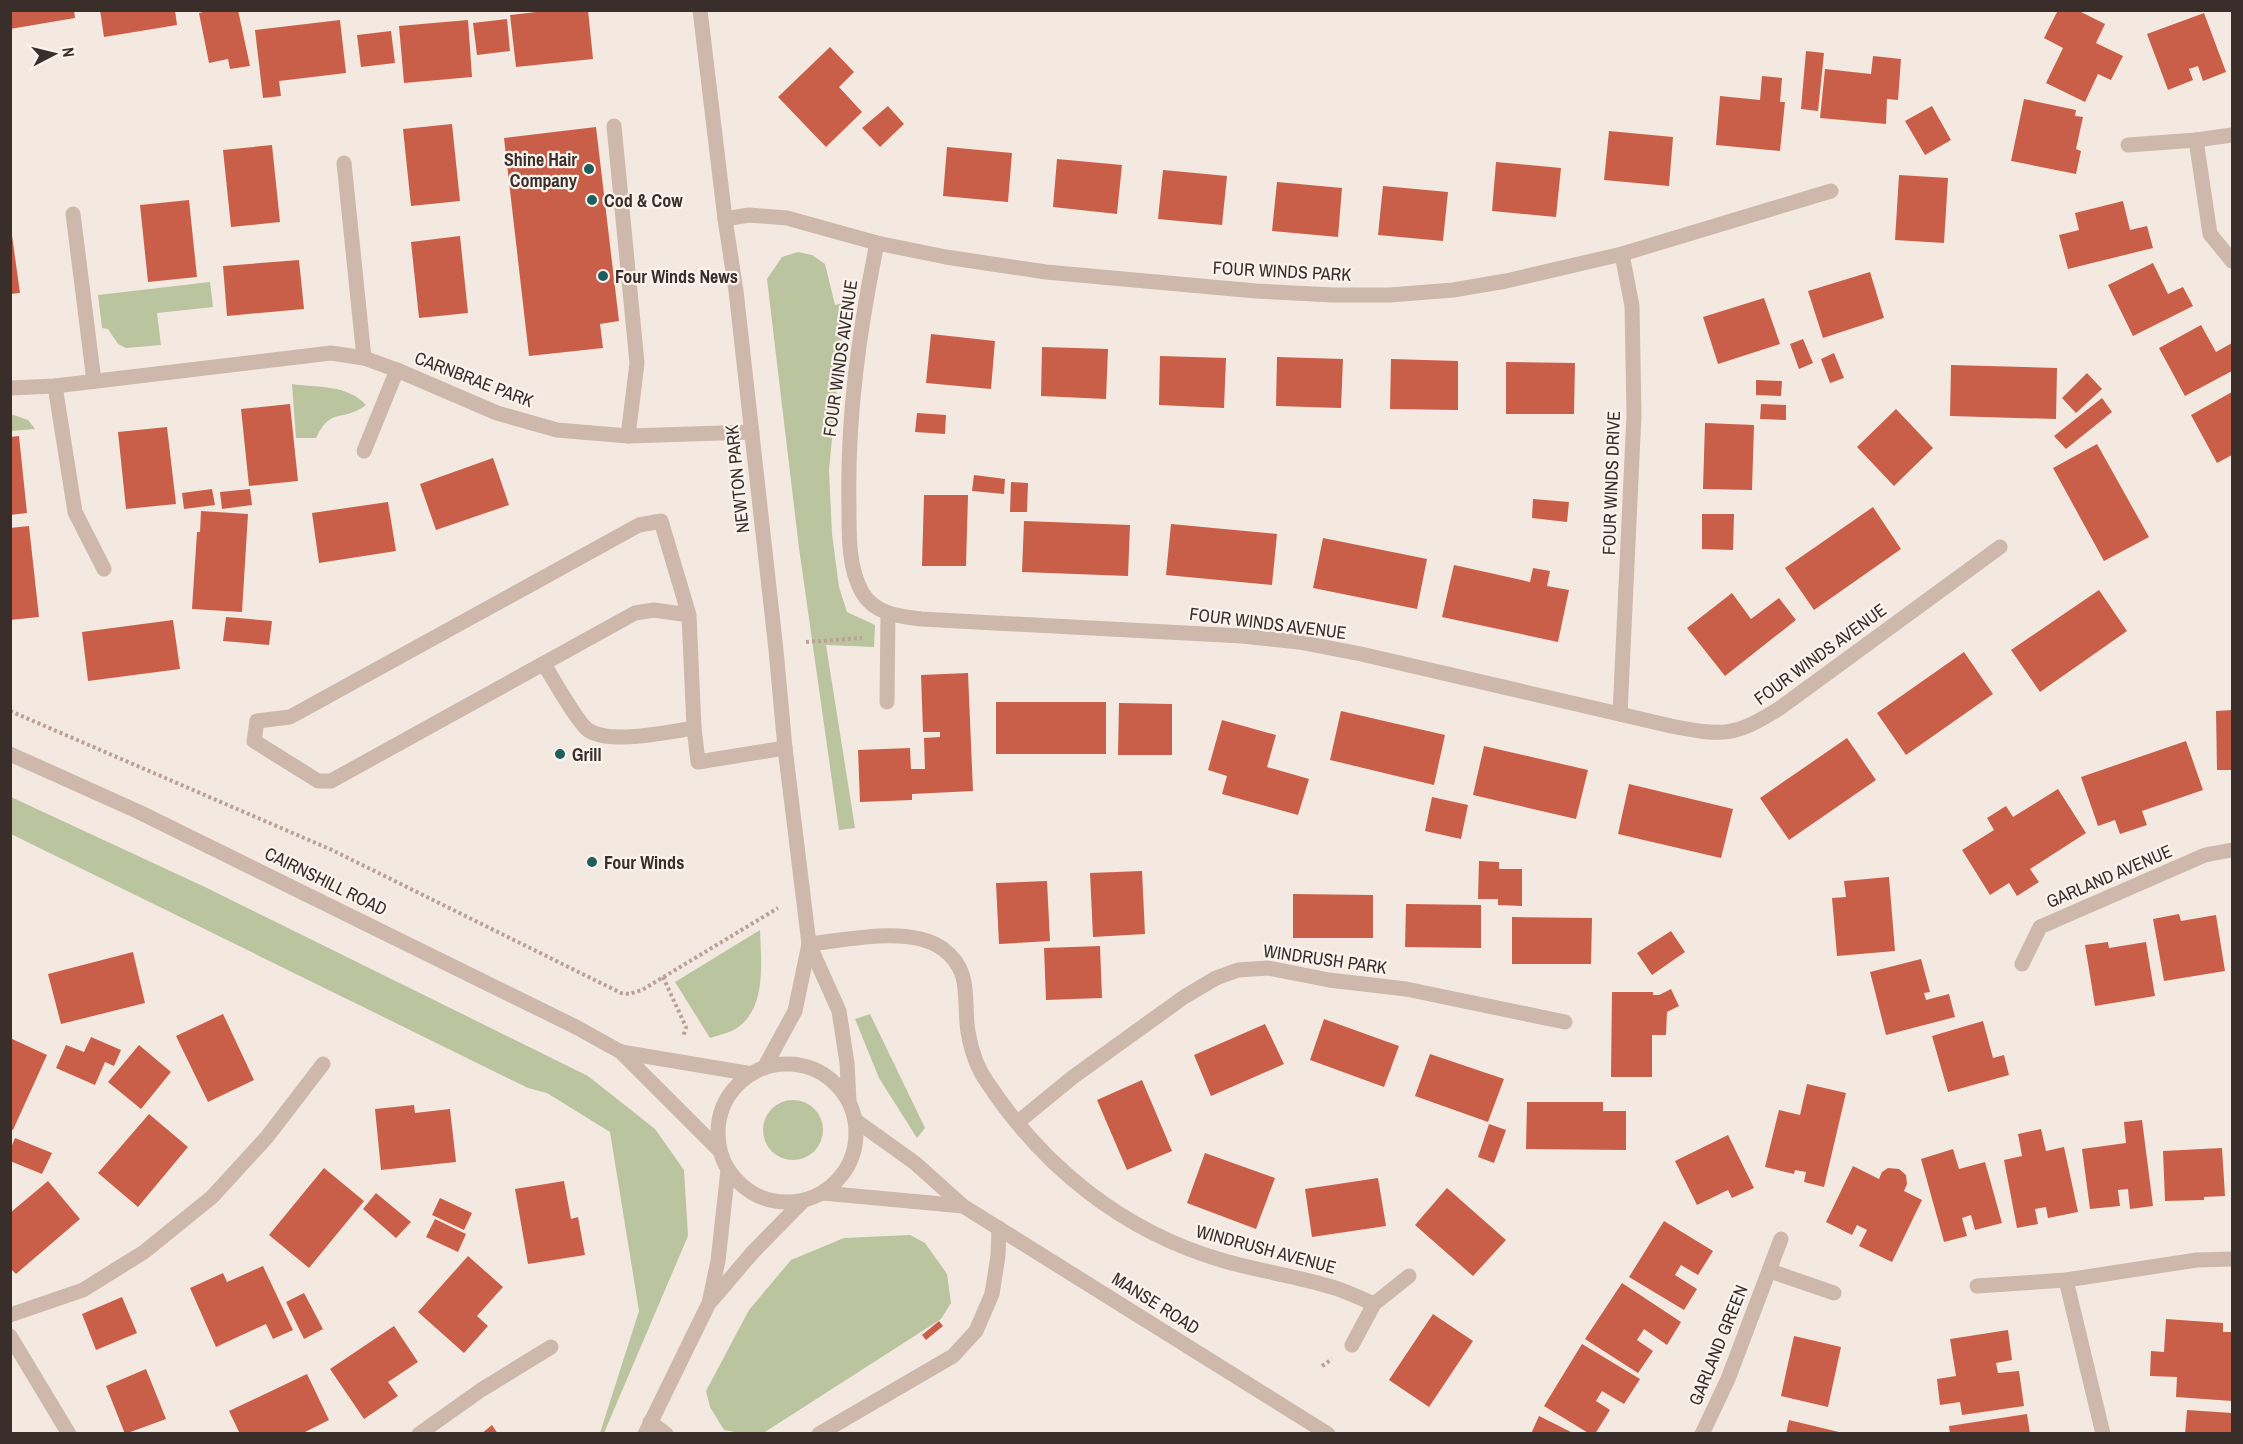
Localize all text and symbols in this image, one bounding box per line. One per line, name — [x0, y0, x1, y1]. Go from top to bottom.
north arrow — [24, 24, 84, 84]
text: N — [57, 46, 80, 58]
place label: Shine Hair Company — [504, 147, 578, 193]
marker: Shine Hair Company — [582, 162, 596, 176]
place label: Cod & Cow — [604, 188, 683, 213]
marker: Cod & Cow — [585, 193, 599, 207]
street label: FOUR WINDS PARK — [1212, 255, 1352, 287]
place label: Four Winds News — [615, 264, 738, 289]
marker: Four Winds News — [596, 269, 610, 283]
street label: FOUR WINDS AVENUE — [817, 278, 863, 438]
street label: CARNBRAE PARK — [411, 345, 537, 413]
street label: FOUR WINDS DRIVE — [1596, 410, 1626, 556]
street label: NEWTON PARK — [719, 424, 755, 534]
street label: FOUR WINDS AVENUE — [1749, 597, 1891, 711]
street label: FOUR WINDS AVENUE — [1188, 601, 1348, 645]
place label: Grill — [572, 742, 602, 767]
marker: Grill — [553, 747, 567, 761]
street label: GARLAND AVENUE — [2042, 838, 2176, 914]
street label: CAIRNSHILL ROAD — [261, 841, 391, 921]
place label: Four Winds — [604, 850, 684, 875]
marker: Four Winds — [585, 855, 599, 869]
street label: WINDRUSH PARK — [1262, 938, 1388, 980]
street label: WINDRUSH AVENUE — [1193, 1218, 1339, 1280]
street label: MANSE ROAD — [1107, 1266, 1205, 1340]
street label: GARLAND GREEN — [1682, 1281, 1754, 1409]

